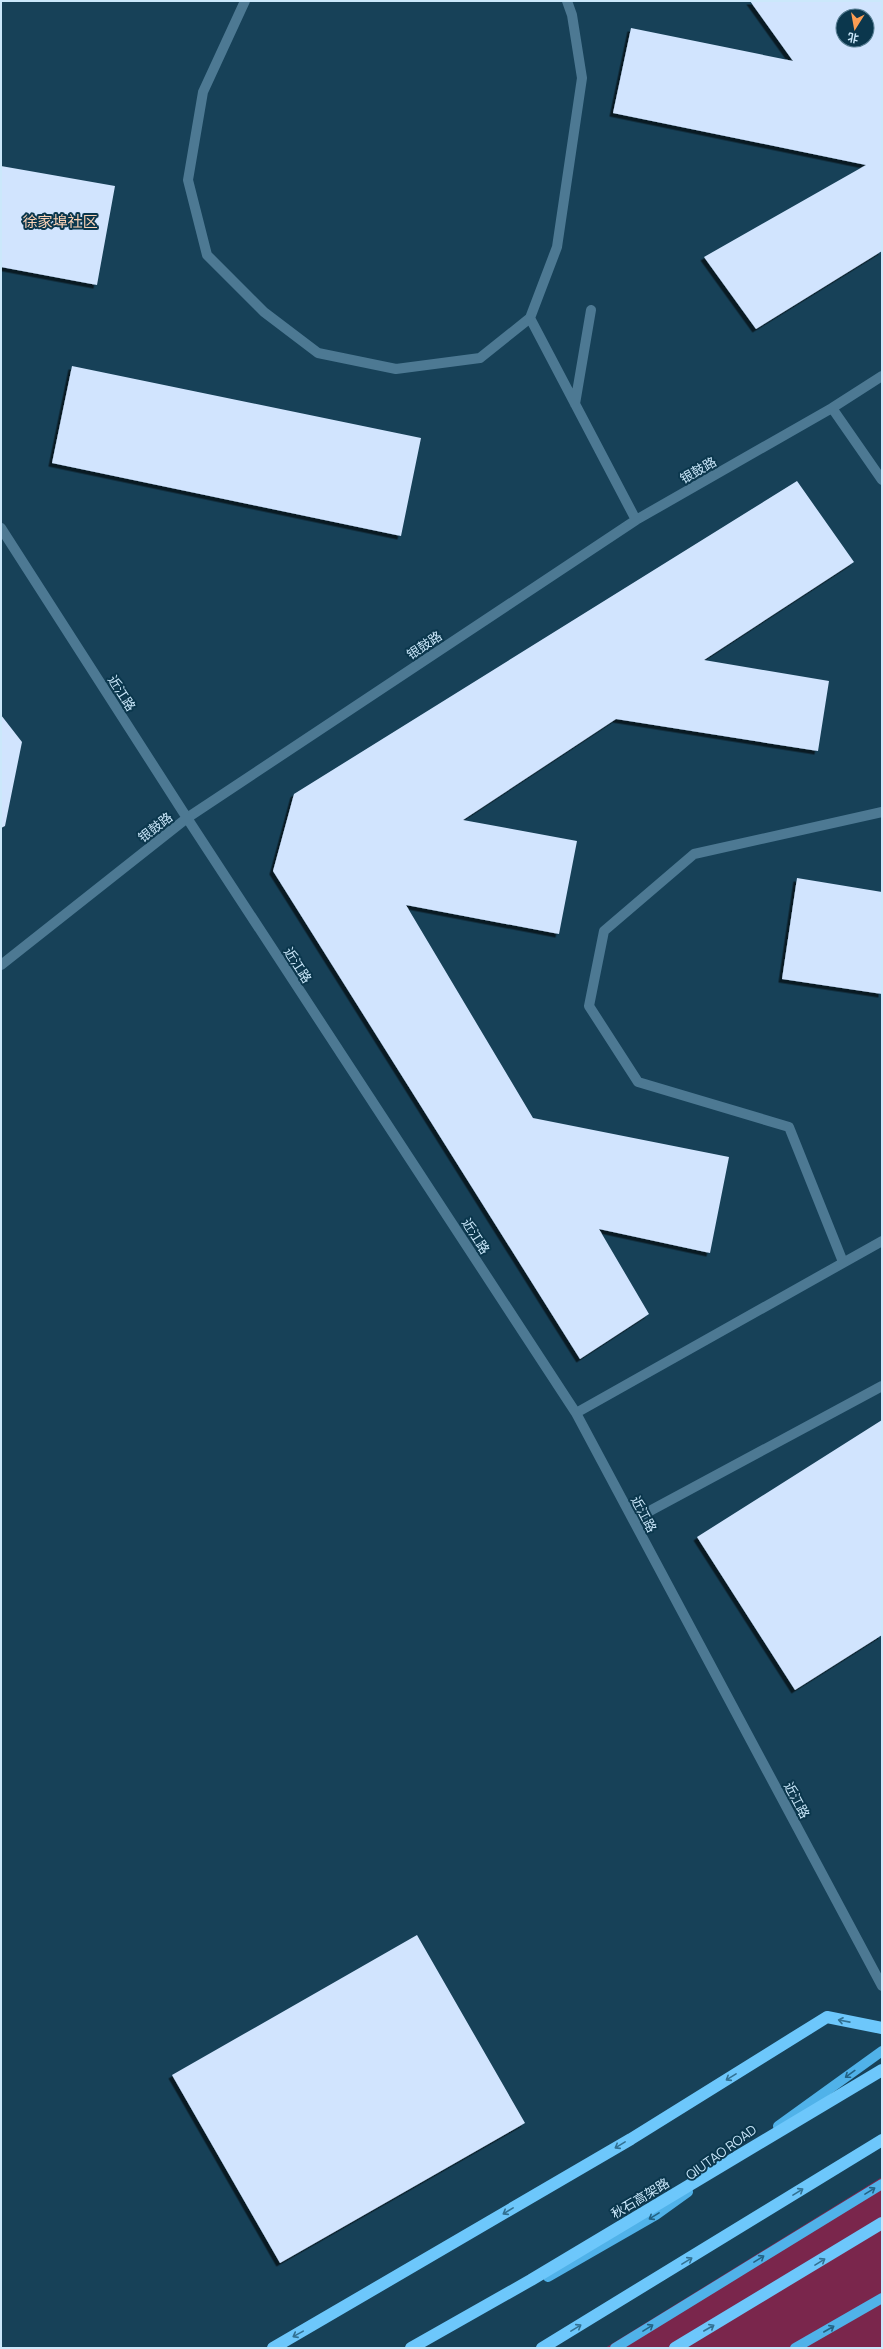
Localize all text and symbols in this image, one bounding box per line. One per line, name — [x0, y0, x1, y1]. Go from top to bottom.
north arrow — [835, 8, 875, 48]
text: 北 — [846, 30, 860, 47]
district label: 徐家埠社区 — [22, 211, 98, 232]
street label: 银鼓路 — [677, 452, 719, 488]
street label: 银鼓路 — [403, 627, 445, 663]
street label: 近江路 — [104, 672, 140, 714]
street label: 银鼓路 — [134, 808, 176, 846]
street label: 近江路 — [280, 944, 316, 986]
street label: 近江路 — [458, 1215, 494, 1257]
street label: 近江路 — [627, 1493, 661, 1535]
street label: 近江路 — [780, 1779, 814, 1821]
one-way arrow — [838, 2016, 851, 2024]
one-way arrow — [845, 2070, 856, 2078]
one-way arrow — [725, 2073, 737, 2081]
street label: QIUTAO ROAD — [682, 2120, 760, 2184]
one-way arrow — [614, 2141, 626, 2149]
street label: 秋石高架路 — [608, 2174, 672, 2222]
one-way arrow — [864, 2187, 876, 2195]
one-way arrow — [792, 2188, 804, 2196]
one-way arrow — [503, 2207, 514, 2215]
one-way arrow — [648, 2212, 660, 2220]
one-way arrow — [753, 2255, 765, 2263]
one-way arrow — [681, 2256, 693, 2264]
one-way arrow — [814, 2257, 826, 2265]
one-way arrow — [642, 2323, 654, 2331]
one-way arrow — [570, 2324, 582, 2332]
one-way arrow — [703, 2324, 715, 2332]
one-way arrow — [823, 2324, 835, 2332]
one-way arrow — [292, 2331, 304, 2339]

